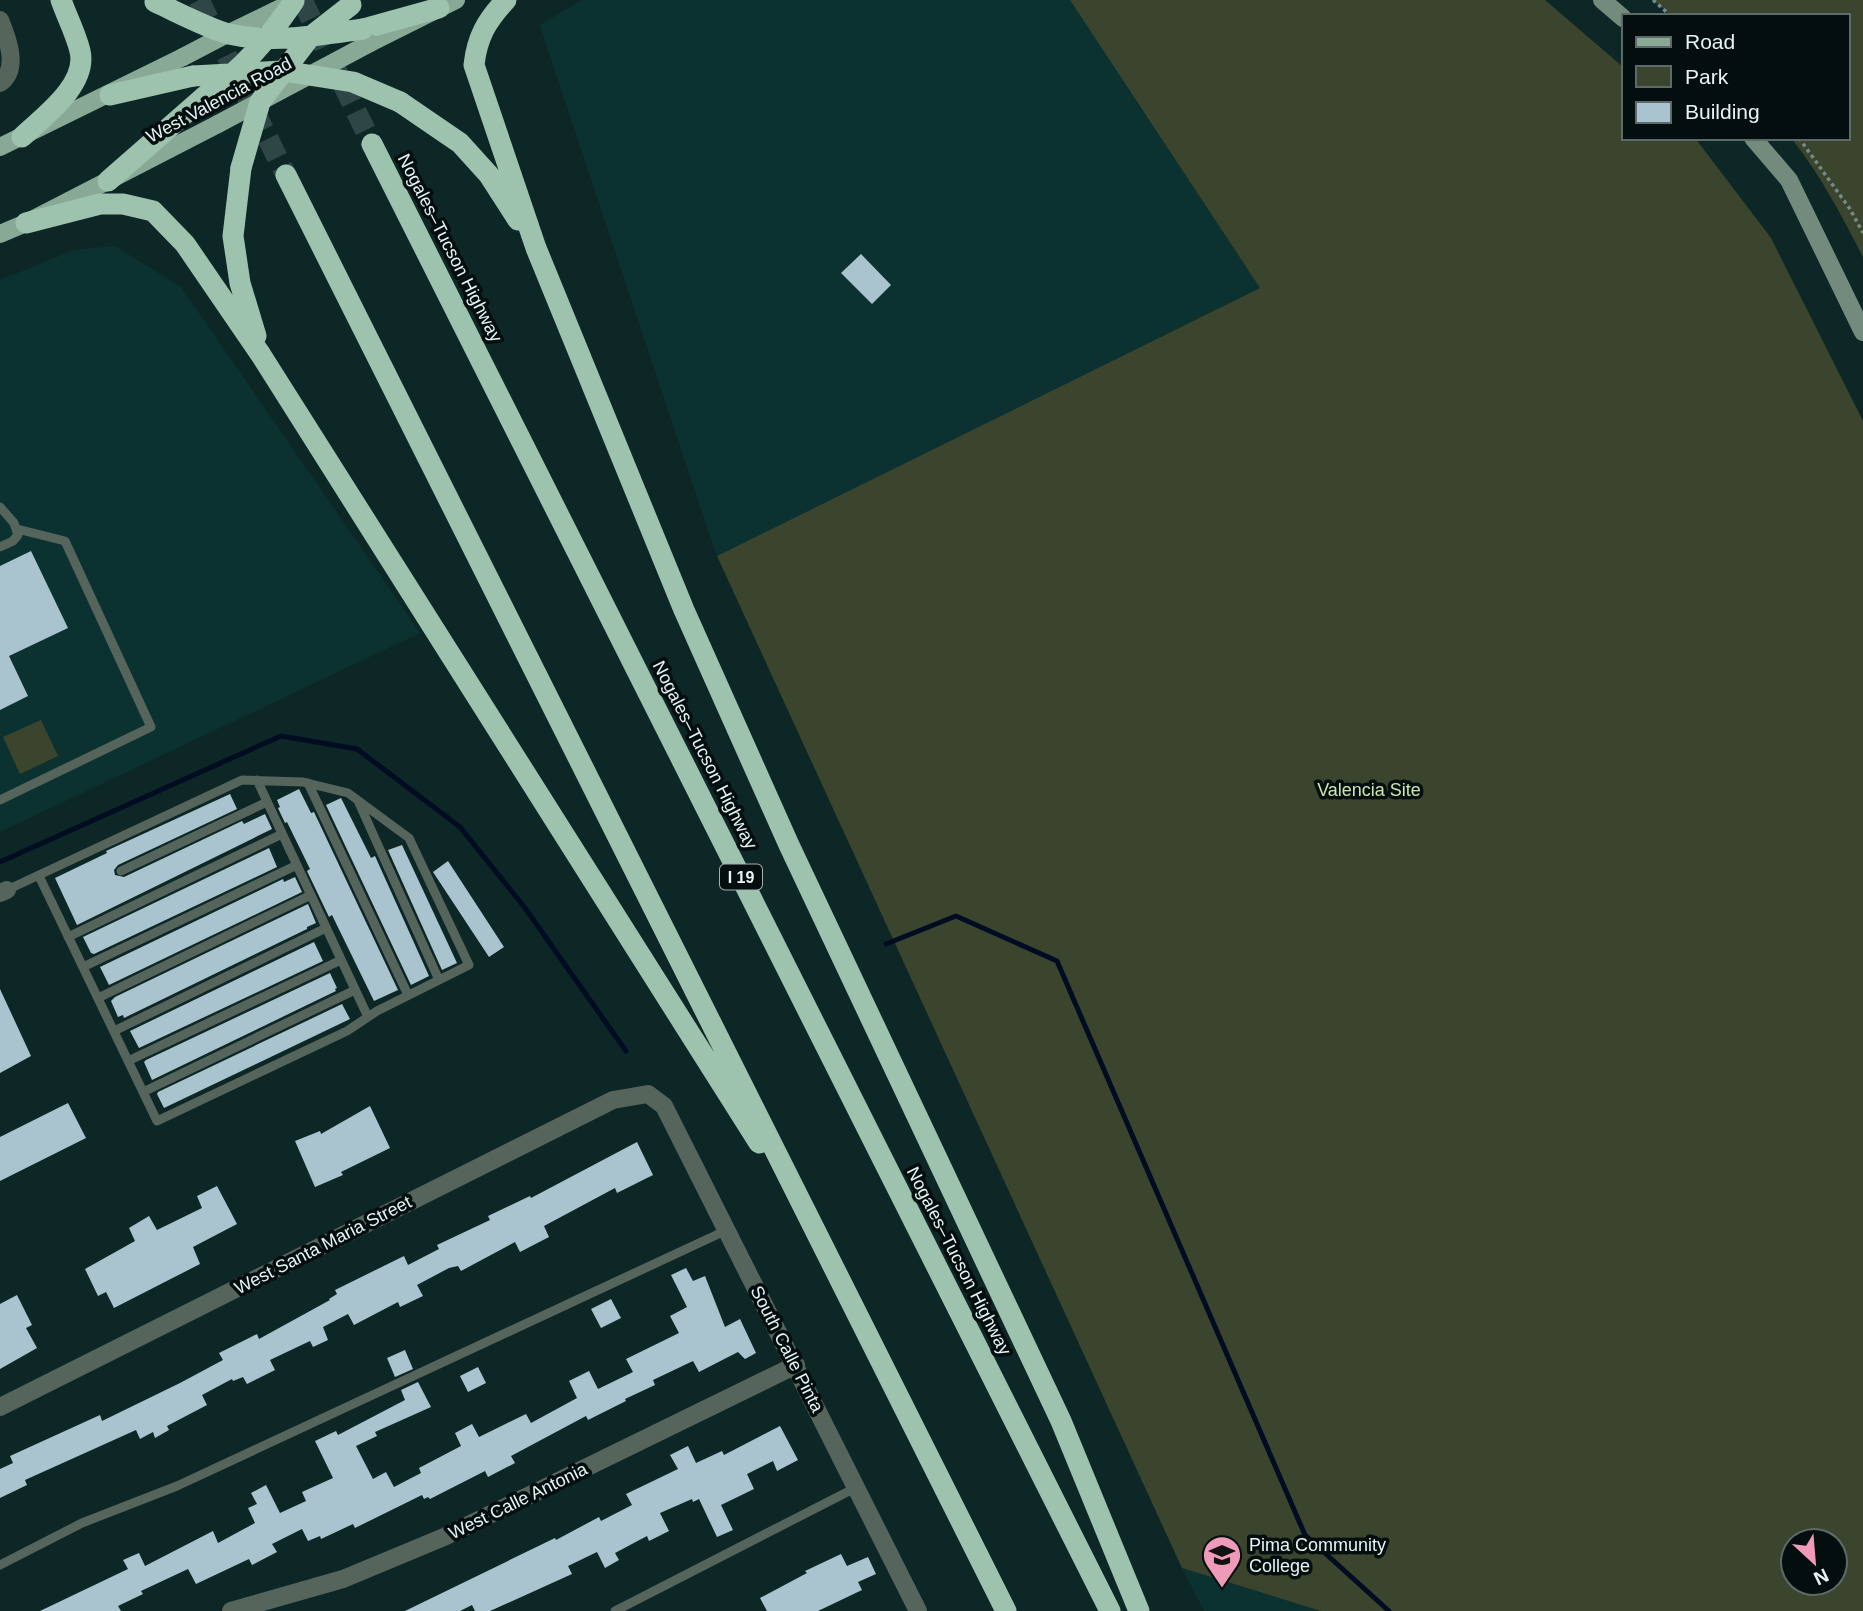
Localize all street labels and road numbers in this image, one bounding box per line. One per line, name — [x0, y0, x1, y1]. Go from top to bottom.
street label: West Valencia Road — [143, 53, 295, 147]
street label: Nogales–Tucson Highway — [394, 151, 506, 345]
street label: Nogales–Tucson Highway — [649, 658, 761, 852]
road number: I 19 — [720, 864, 762, 890]
street label: Nogales–Tucson Highway — [903, 1164, 1015, 1358]
street label: West Santa Maria Street — [231, 1192, 415, 1298]
street label: South Calle Pinta — [747, 1282, 828, 1416]
street label: West Calle Antonia — [445, 1458, 591, 1543]

